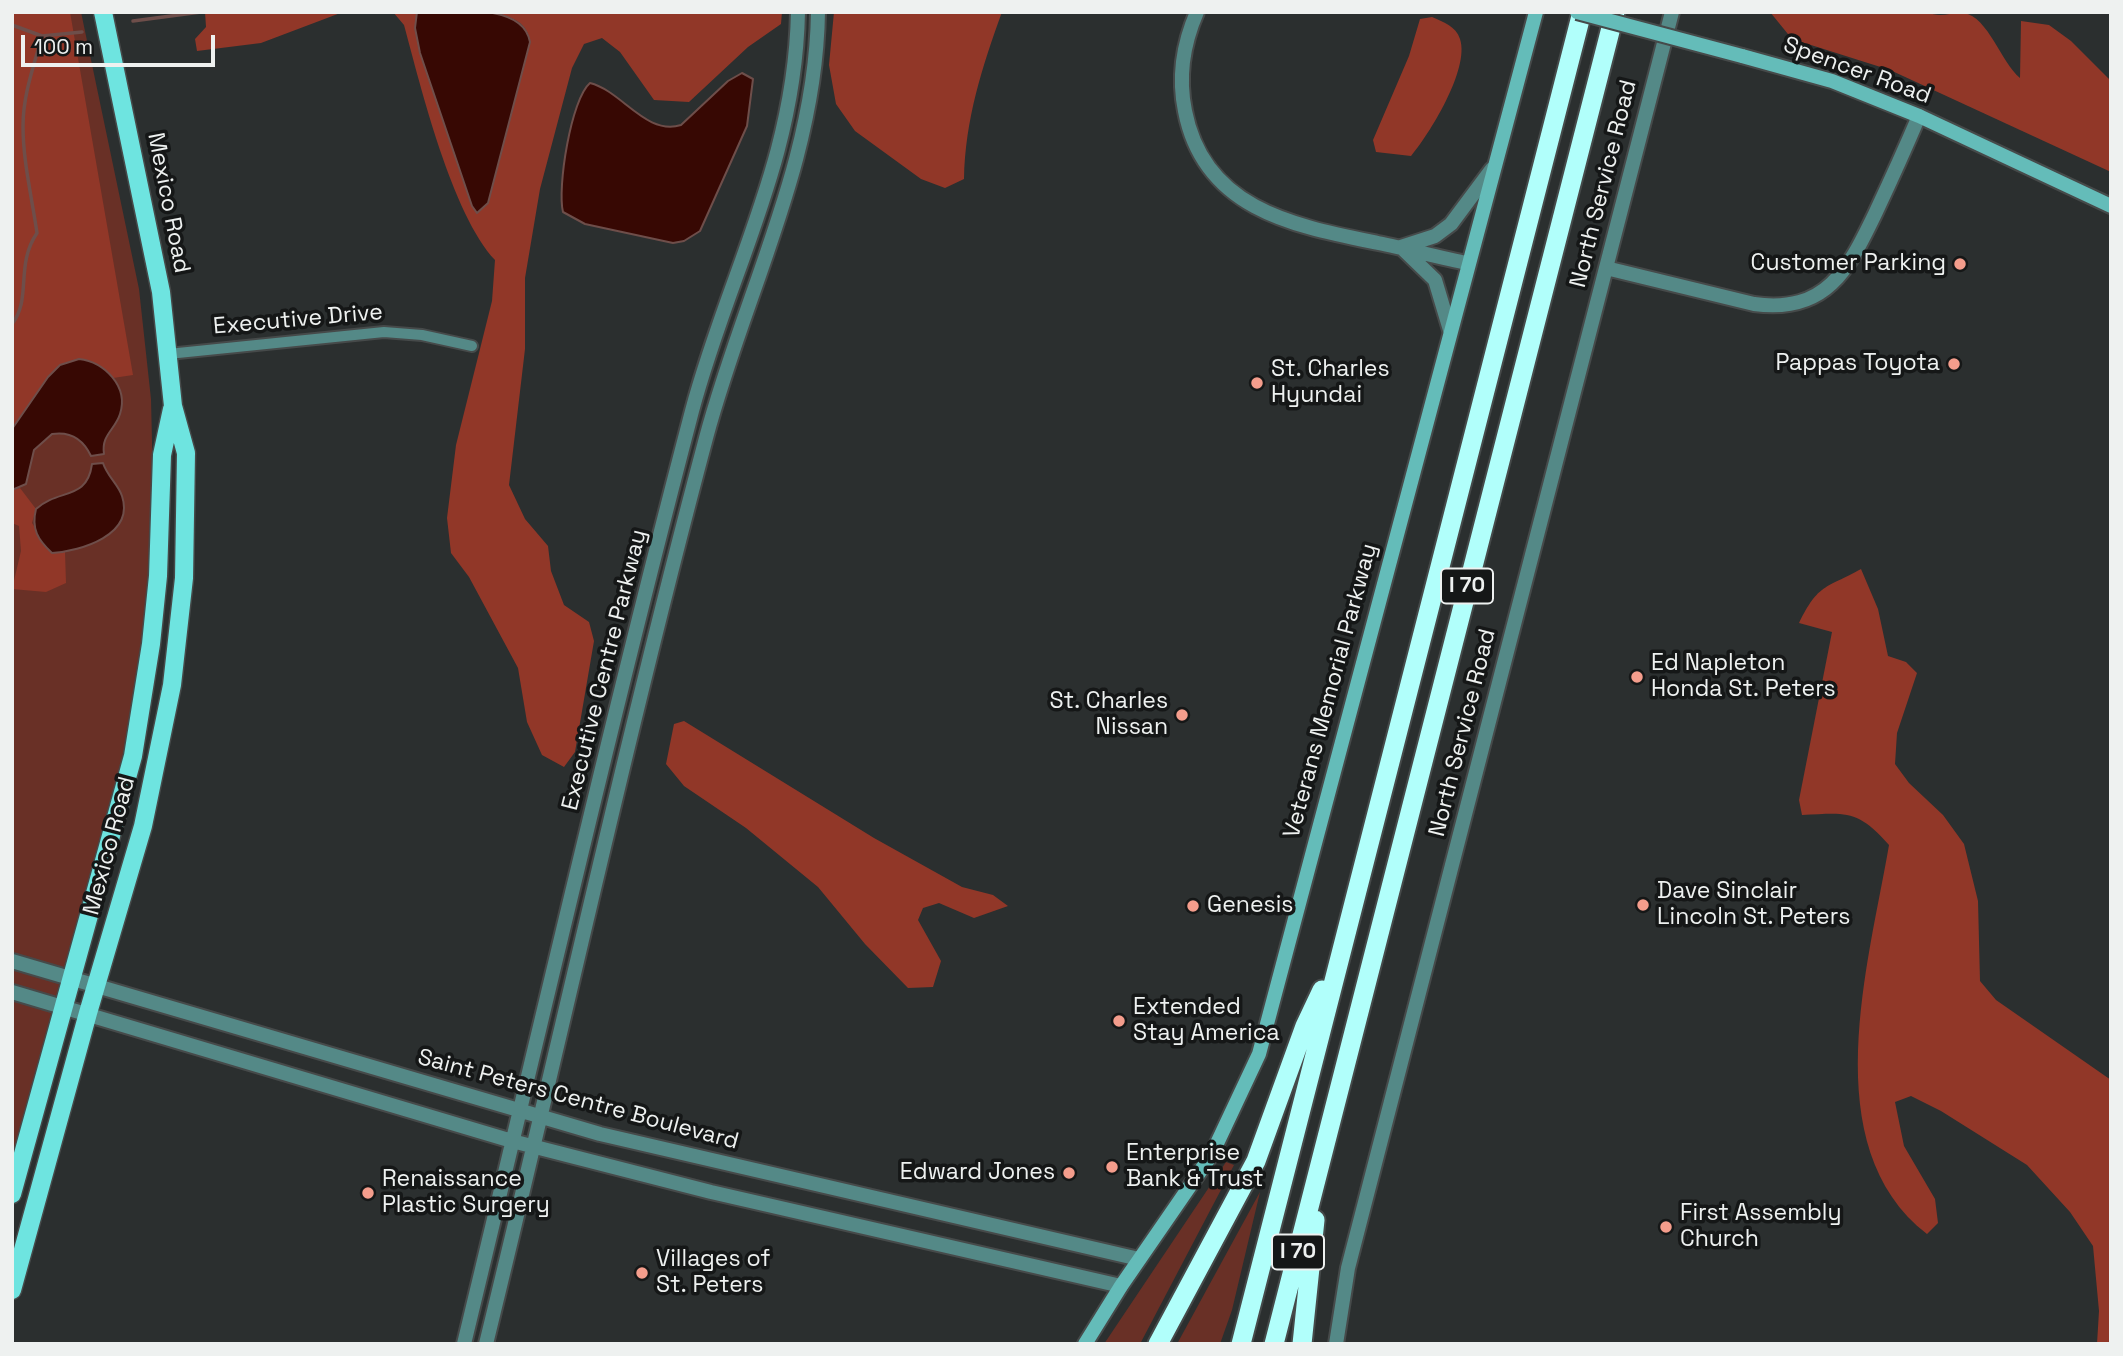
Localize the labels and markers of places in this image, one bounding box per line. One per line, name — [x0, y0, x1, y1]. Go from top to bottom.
place label: Customer Parking — [1751, 250, 1946, 278]
marker: Customer Parking — [1952, 256, 1968, 272]
place label: Pappas Toyota — [1775, 350, 1940, 378]
place label: St. Charles Hyundai — [1271, 356, 1390, 410]
marker: Pappas Toyota — [1946, 356, 1962, 372]
marker: St. Charles Hyundai — [1249, 375, 1265, 391]
place label: Ed Napleton Honda St. Peters — [1651, 650, 1836, 704]
marker: Ed Napleton Honda St. Peters — [1629, 669, 1645, 685]
place label: St. Charles Nissan — [1049, 688, 1168, 742]
marker: St. Charles Nissan — [1174, 707, 1190, 723]
place label: Dave Sinclair Lincoln St. Peters — [1657, 878, 1850, 932]
place label: Genesis — [1207, 892, 1293, 920]
marker: Dave Sinclair Lincoln St. Peters — [1635, 897, 1651, 913]
marker: Genesis — [1185, 898, 1201, 914]
place label: Extended Stay America — [1133, 994, 1280, 1048]
marker: Extended Stay America — [1111, 1013, 1127, 1029]
place label: Enterprise Bank & Trust — [1126, 1140, 1264, 1194]
place label: Edward Jones — [900, 1159, 1055, 1187]
marker: Enterprise Bank & Trust — [1104, 1159, 1120, 1175]
marker: Edward Jones — [1061, 1165, 1077, 1181]
place label: Renaissance Plastic Surgery — [382, 1166, 550, 1220]
marker: Renaissance Plastic Surgery — [360, 1185, 376, 1201]
place label: First Assembly Church — [1680, 1200, 1841, 1254]
marker: First Assembly Church — [1658, 1219, 1674, 1235]
place label: Villages of St. Peters — [656, 1246, 770, 1300]
marker: Villages of St. Peters — [634, 1265, 650, 1281]

